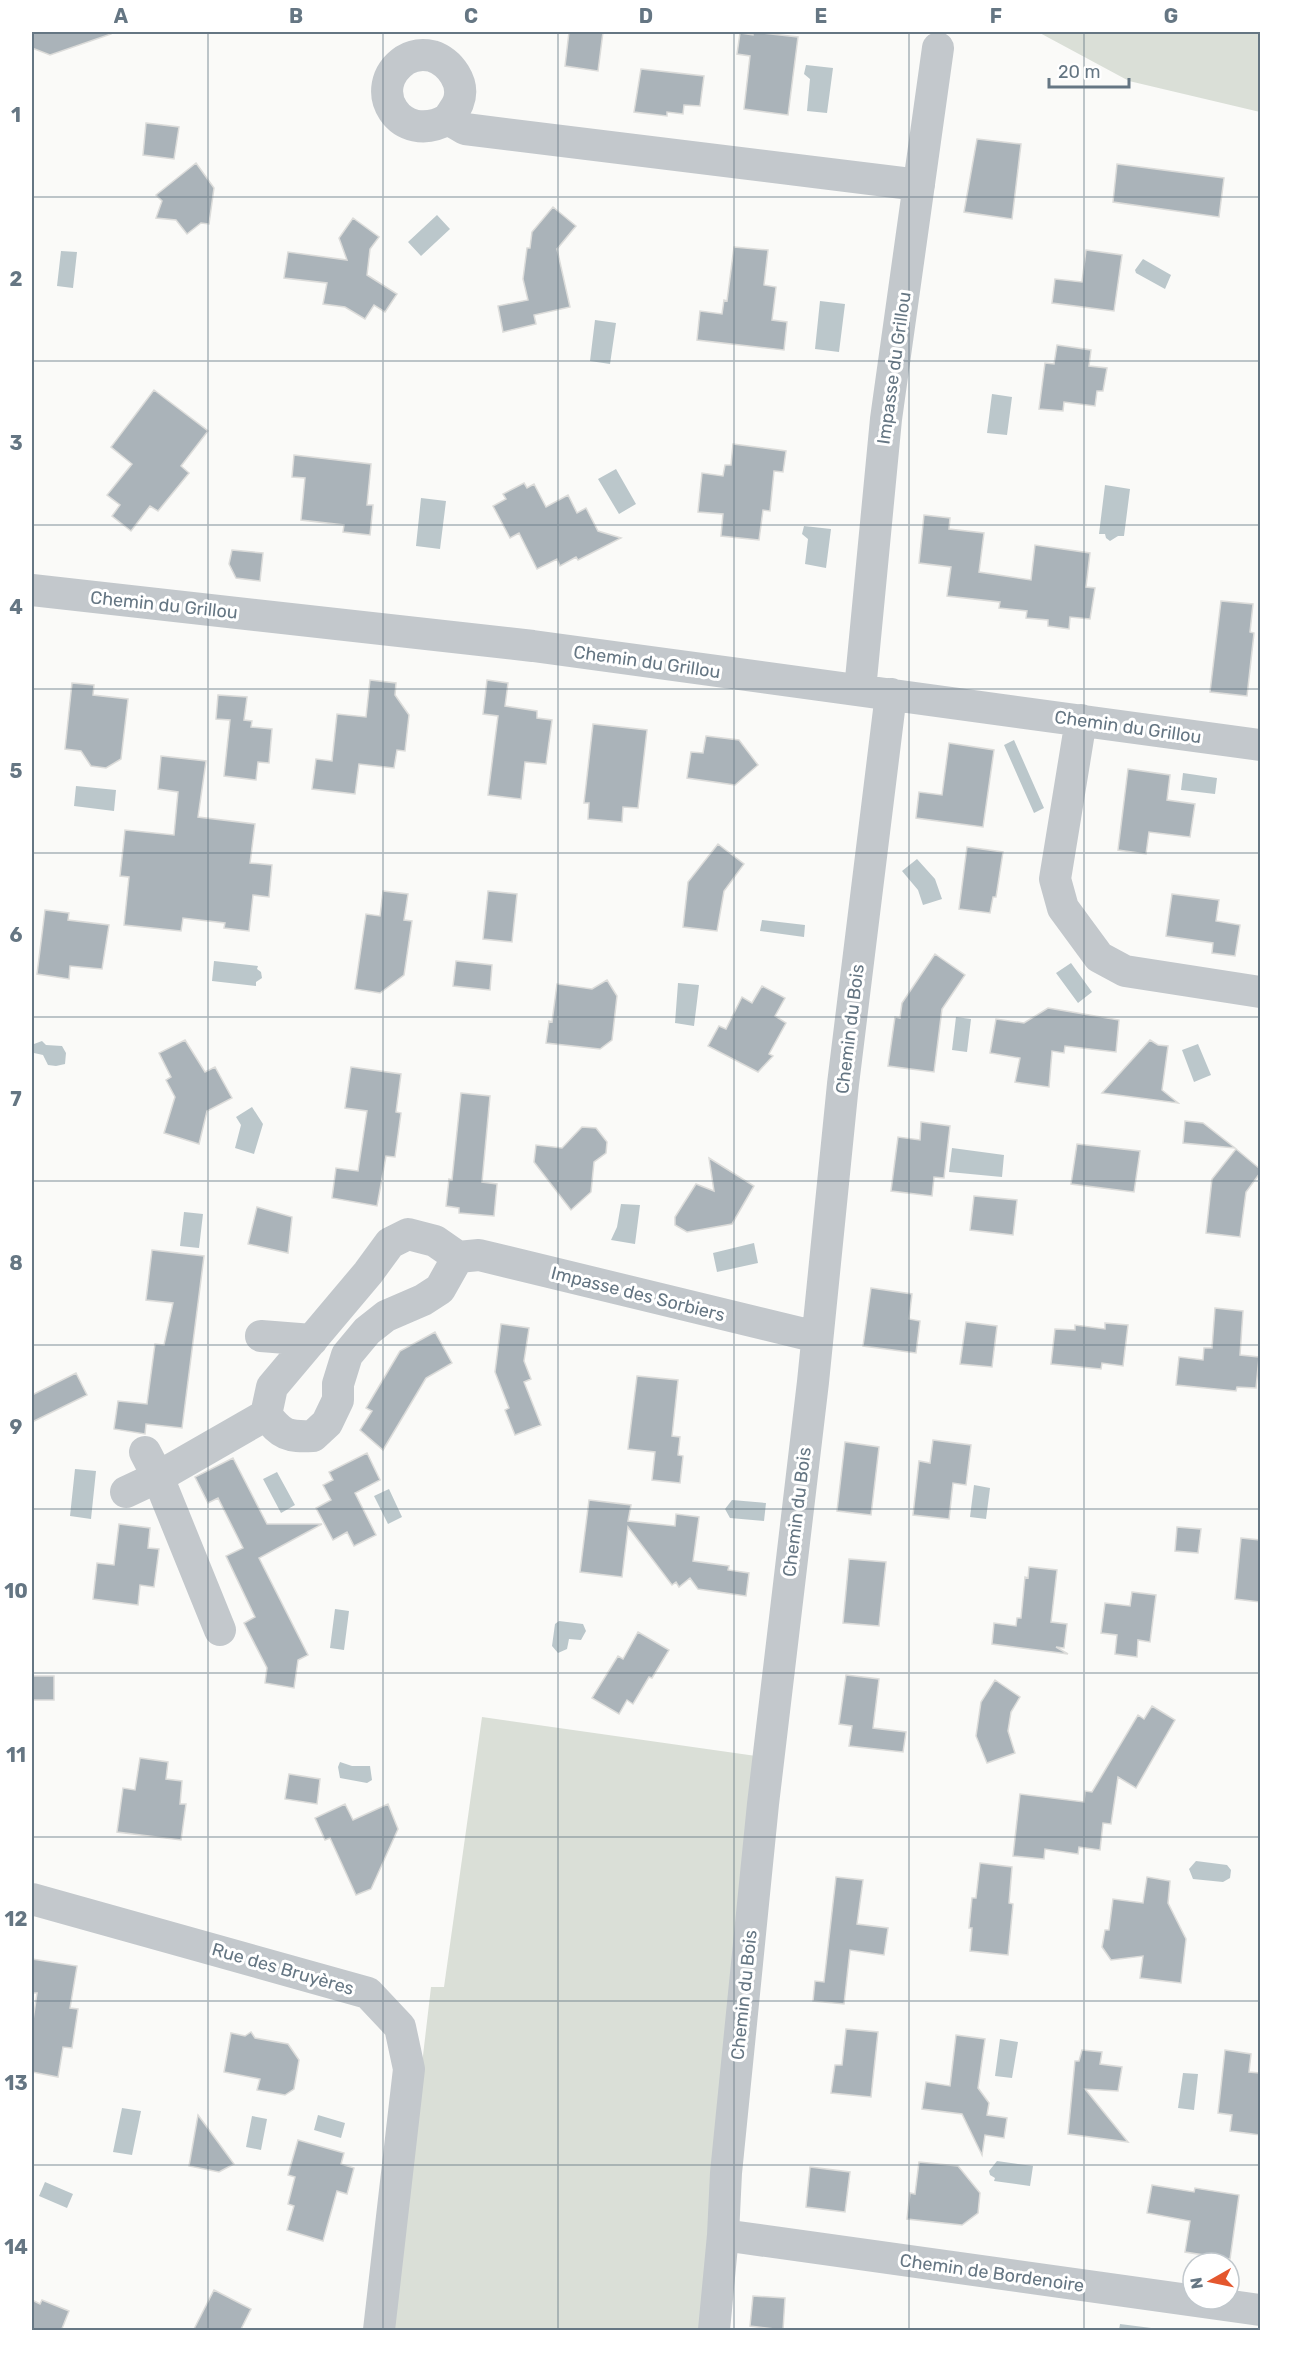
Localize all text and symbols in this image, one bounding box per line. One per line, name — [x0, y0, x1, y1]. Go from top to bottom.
text: A — [114, 4, 129, 28]
text: B — [289, 4, 303, 28]
text: C — [464, 4, 478, 28]
text: D — [639, 4, 653, 28]
text: E — [815, 4, 827, 28]
text: F — [990, 4, 1002, 28]
text: G — [1164, 4, 1178, 28]
scale bar — [1049, 51, 1128, 89]
text: 20 m — [1058, 61, 1100, 83]
text: 1 — [11, 103, 21, 127]
text: 2 — [10, 267, 23, 291]
street label: Impasse du Grillou — [872, 290, 916, 446]
text: 3 — [9, 431, 23, 455]
street label: Chemin du Grillou — [89, 586, 239, 624]
text: 4 — [9, 595, 23, 619]
street label: Chemin du Grillou — [572, 641, 722, 683]
street label: Chemin du Grillou — [1053, 706, 1203, 748]
text: 5 — [10, 759, 23, 783]
text: 6 — [9, 923, 23, 947]
street label: Chemin du Bois — [831, 963, 869, 1095]
text: 7 — [10, 1087, 22, 1111]
text: 8 — [9, 1251, 23, 1275]
street label: Impasse des Sorbiers — [549, 1262, 727, 1326]
text: 9 — [10, 1415, 23, 1439]
street label: Chemin du Bois — [778, 1446, 816, 1578]
text: 10 — [4, 1579, 28, 1603]
text: 11 — [6, 1743, 26, 1767]
text: 12 — [5, 1907, 27, 1931]
street label: Chemin du Bois — [726, 1929, 762, 2061]
street label: Rue des Bruyères — [209, 1938, 357, 2000]
text: 13 — [4, 2071, 28, 2095]
text: 14 — [4, 2235, 28, 2259]
street label: Chemin de Bordenoire — [898, 2249, 1086, 2297]
north arrow — [1181, 2251, 1241, 2311]
text: N — [1186, 2276, 1207, 2290]

